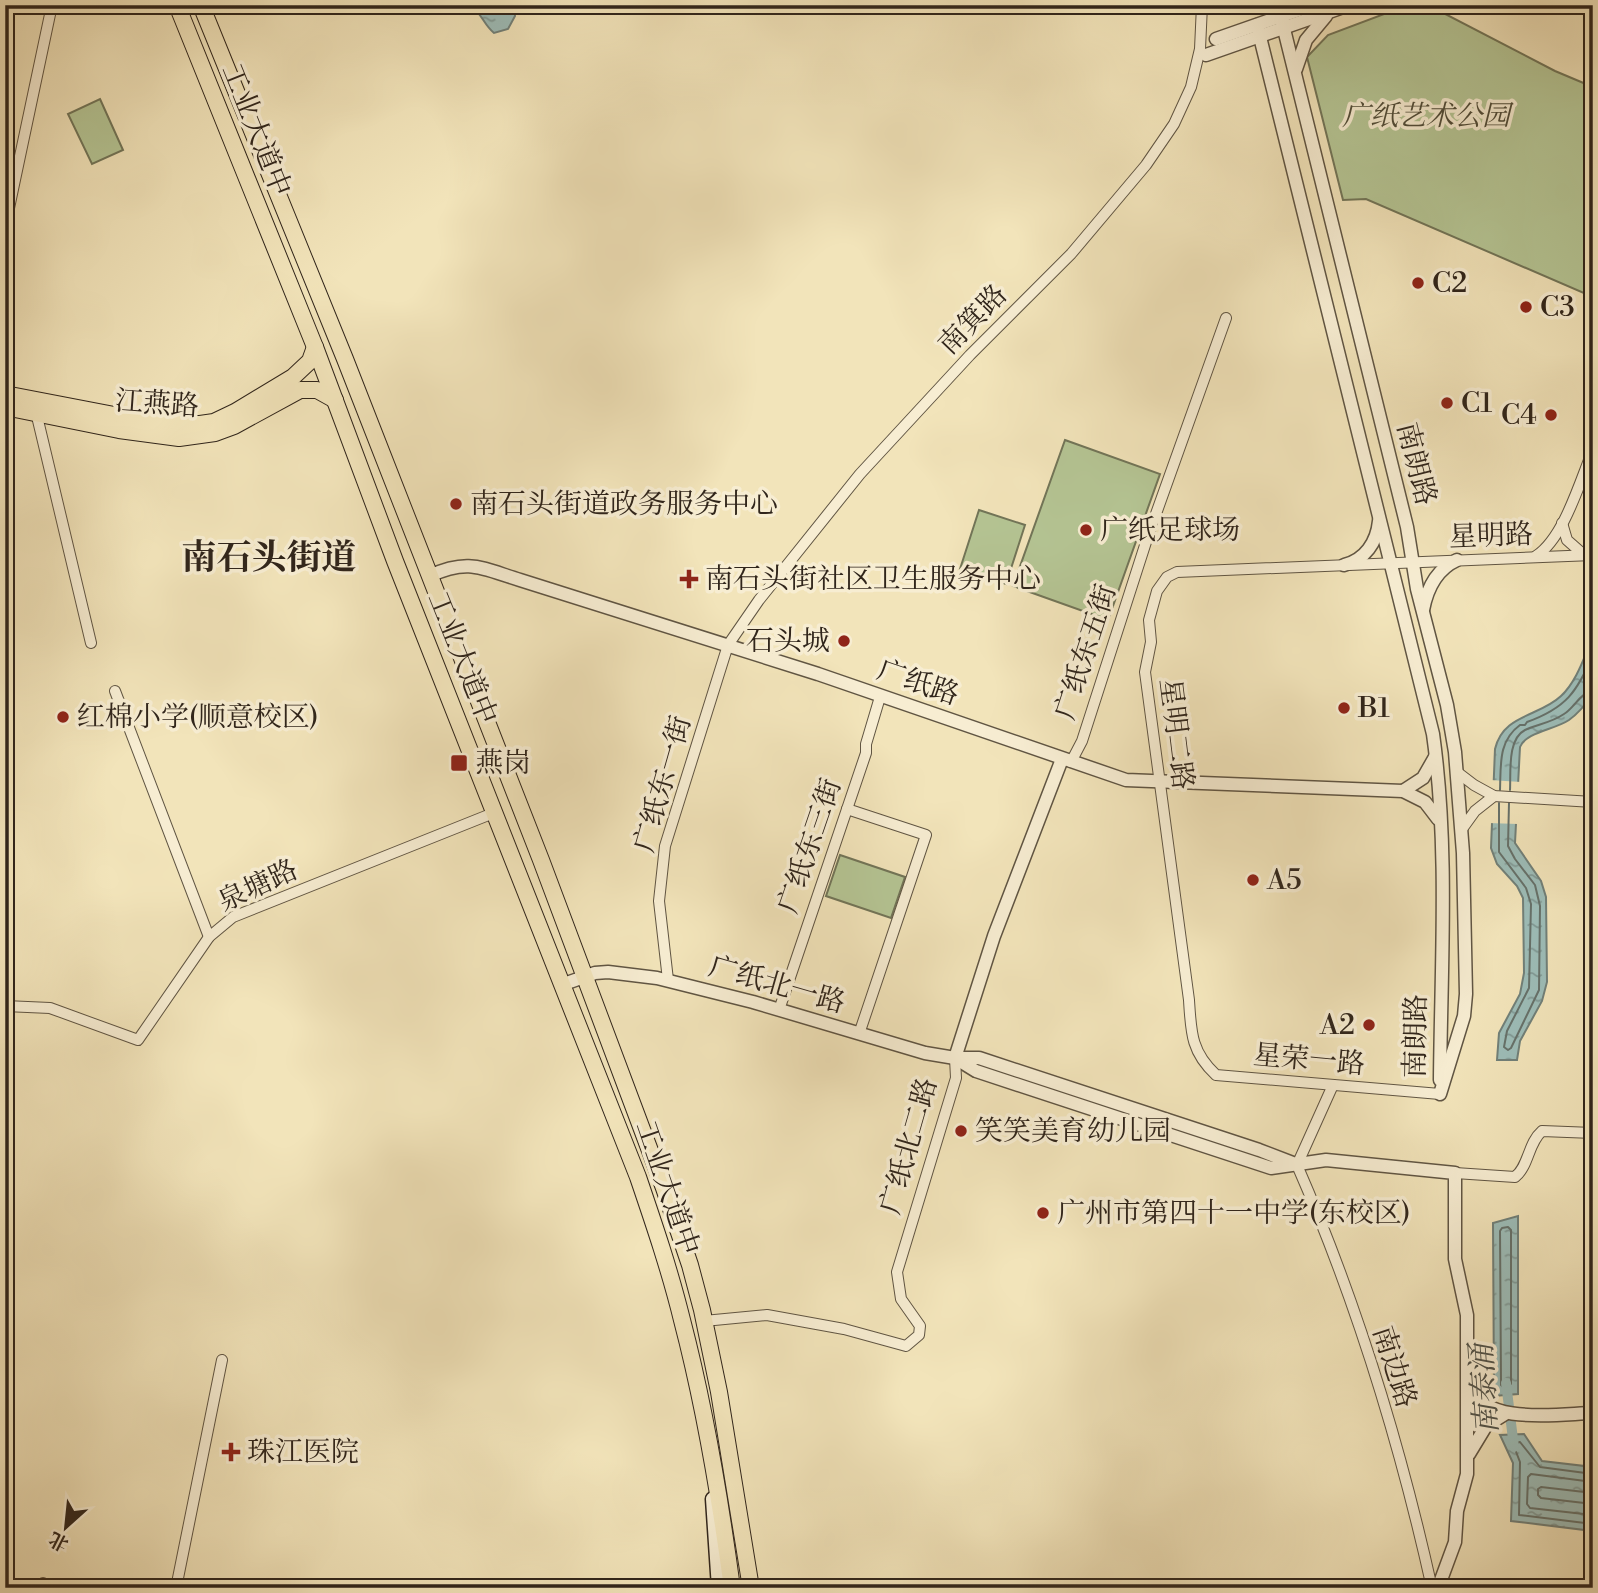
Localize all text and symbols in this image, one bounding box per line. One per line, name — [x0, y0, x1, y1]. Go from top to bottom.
street label: 工业大道中 — [214, 59, 298, 201]
park label: 广纸艺术公园 — [1342, 99, 1514, 134]
place label: C2 — [1432, 266, 1467, 301]
marker: C2 — [1410, 275, 1426, 291]
street label: 南箕路 — [931, 278, 1015, 362]
place label: C3 — [1540, 290, 1575, 325]
marker: C3 — [1518, 299, 1534, 315]
street label: 江燕路 — [114, 384, 200, 424]
place label: C1 — [1461, 386, 1492, 421]
marker: C1 — [1439, 395, 1455, 411]
place label: C4 — [1501, 398, 1537, 433]
marker: C4 — [1543, 407, 1559, 423]
street label: 南朗路 — [1389, 419, 1443, 509]
place label: 南石头街道政务服务中心 — [470, 487, 778, 522]
marker: 南石头街道政务服务中心 — [448, 496, 464, 512]
place label: 广纸足球场 — [1100, 513, 1240, 548]
street label: 星明路 — [1448, 517, 1534, 555]
marker: 广纸足球场 — [1078, 522, 1094, 538]
district label: 南石头街道 — [181, 537, 357, 580]
place label: 南石头街社区卫生服务中心 — [705, 562, 1041, 597]
marker: 南石头街社区卫生服务中心 — [679, 569, 699, 589]
street label: 广纸东五街 — [1048, 580, 1124, 724]
street label: 工业大道中 — [420, 587, 504, 729]
place label: 石头城 — [746, 624, 830, 659]
marker: 石头城 — [836, 633, 852, 649]
street label: 广纸路 — [873, 653, 963, 713]
street label: 星明二路 — [1152, 676, 1200, 792]
place label: B1 — [1357, 691, 1390, 726]
place label: 红棉小学(顺意校区) — [77, 700, 318, 735]
marker: B1 — [1336, 700, 1352, 716]
marker: 红棉小学(顺意校区) — [55, 709, 71, 725]
street label: 广纸东一街 — [627, 712, 699, 856]
place label: 燕岗 — [475, 746, 531, 781]
marker: 燕岗 — [449, 753, 469, 773]
street label: 广纸东三街 — [771, 774, 849, 918]
street label: 泉塘路 — [213, 852, 303, 920]
place label: A5 — [1266, 863, 1302, 898]
marker: A5 — [1245, 872, 1261, 888]
street label: 广纸北一路 — [705, 949, 849, 1021]
street label: 南朗路 — [1398, 994, 1434, 1078]
place label: A2 — [1319, 1008, 1355, 1043]
marker: A2 — [1361, 1017, 1377, 1033]
street label: 星荣一路 — [1252, 1038, 1366, 1082]
street label: 广纸北二路 — [873, 1074, 945, 1218]
place label: 笑笑美育幼儿园 — [975, 1114, 1171, 1149]
street label: 工业大道中 — [628, 1116, 706, 1260]
marker: 笑笑美育幼儿园 — [953, 1123, 969, 1139]
place label: 广州市第四十一中学(东校区) — [1057, 1196, 1410, 1231]
marker: 广州市第四十一中学(东校区) — [1035, 1205, 1051, 1221]
street label: 南边路 — [1364, 1322, 1424, 1412]
water label: 南泰涌 — [1463, 1340, 1507, 1435]
place label: 珠江医院 — [247, 1435, 359, 1470]
marker: 珠江医院 — [221, 1442, 241, 1462]
north arrow — [32, 1492, 102, 1562]
text: 北 — [45, 1526, 73, 1556]

